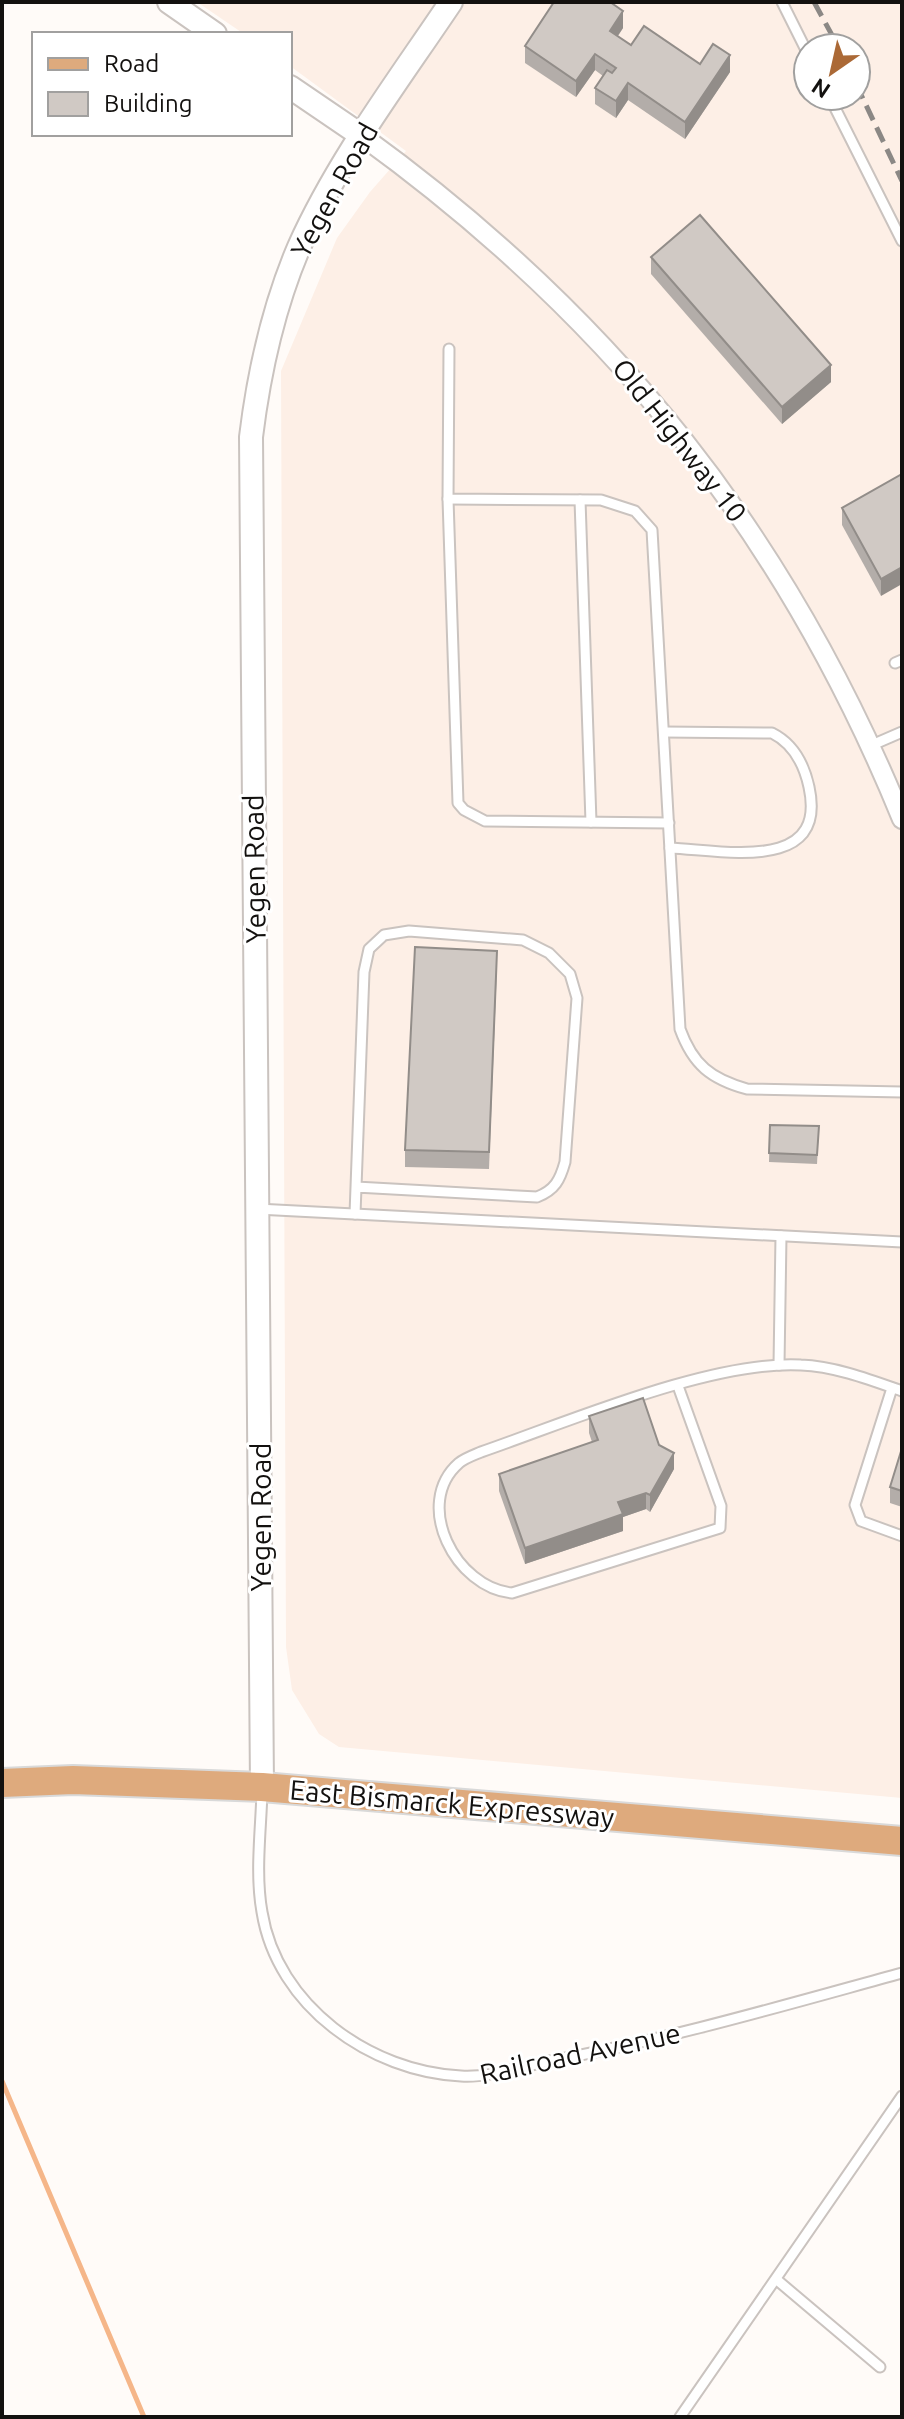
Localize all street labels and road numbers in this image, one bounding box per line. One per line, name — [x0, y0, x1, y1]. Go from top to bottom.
street label: Yegen Road — [284, 117, 384, 263]
street label: Old Highway 10 — [607, 353, 753, 527]
street label: Yegen Road — [237, 794, 271, 944]
street label: Yegen Road — [245, 1443, 276, 1591]
street label: East Bismarck Expressway — [289, 1773, 615, 1833]
street label: Railroad Avenue — [477, 2017, 683, 2089]

